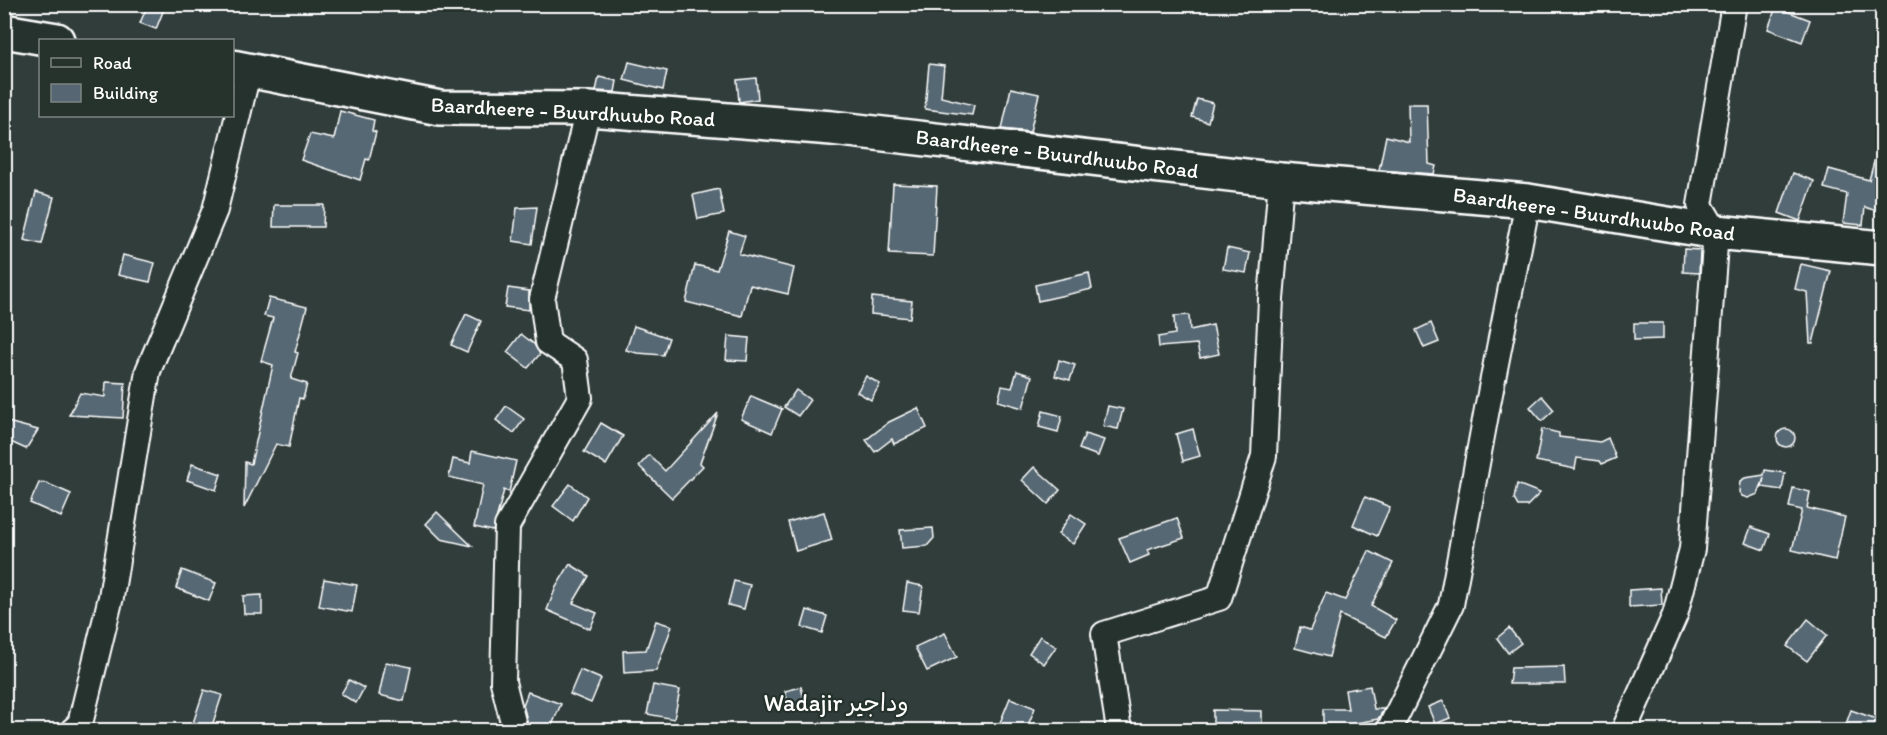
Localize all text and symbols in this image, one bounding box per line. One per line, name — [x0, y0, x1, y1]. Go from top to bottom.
legend — [39, 39, 234, 117]
text: Road — [93, 52, 132, 74]
text: Building — [93, 82, 159, 104]
street label: Baardheere - Buurdhuubo Road — [430, 92, 716, 131]
street label: Baardheere - Buurdhuubo Road — [914, 124, 1200, 183]
street label: Baardheere - Buurdhuubo Road — [1451, 181, 1737, 246]
district label: Wadajir وداجير — [763, 688, 909, 717]

